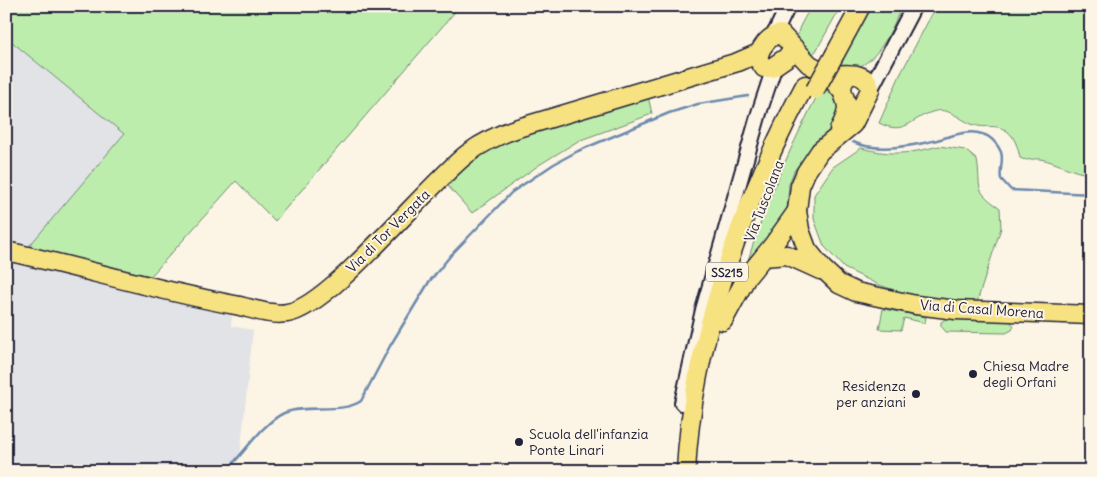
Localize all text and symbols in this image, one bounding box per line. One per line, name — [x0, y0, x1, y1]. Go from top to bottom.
street label: Via Tuscolana — [740, 158, 788, 244]
street label: Via di Tor Vergata — [342, 185, 434, 277]
road number: SS215 — [706, 262, 748, 282]
street label: Via di Casal Morena — [920, 296, 1044, 322]
place label: Chiesa Madre degli Orfani — [983, 357, 1069, 391]
marker: Chiesa Madre degli Orfani — [967, 368, 979, 380]
place label: Residenza per anziani — [836, 377, 906, 411]
marker: Residenza per anziani — [910, 388, 922, 400]
place label: Scuola dell'infanzia Ponte Linari — [529, 425, 648, 459]
marker: Scuola dell'infanzia Ponte Linari — [513, 436, 525, 448]

